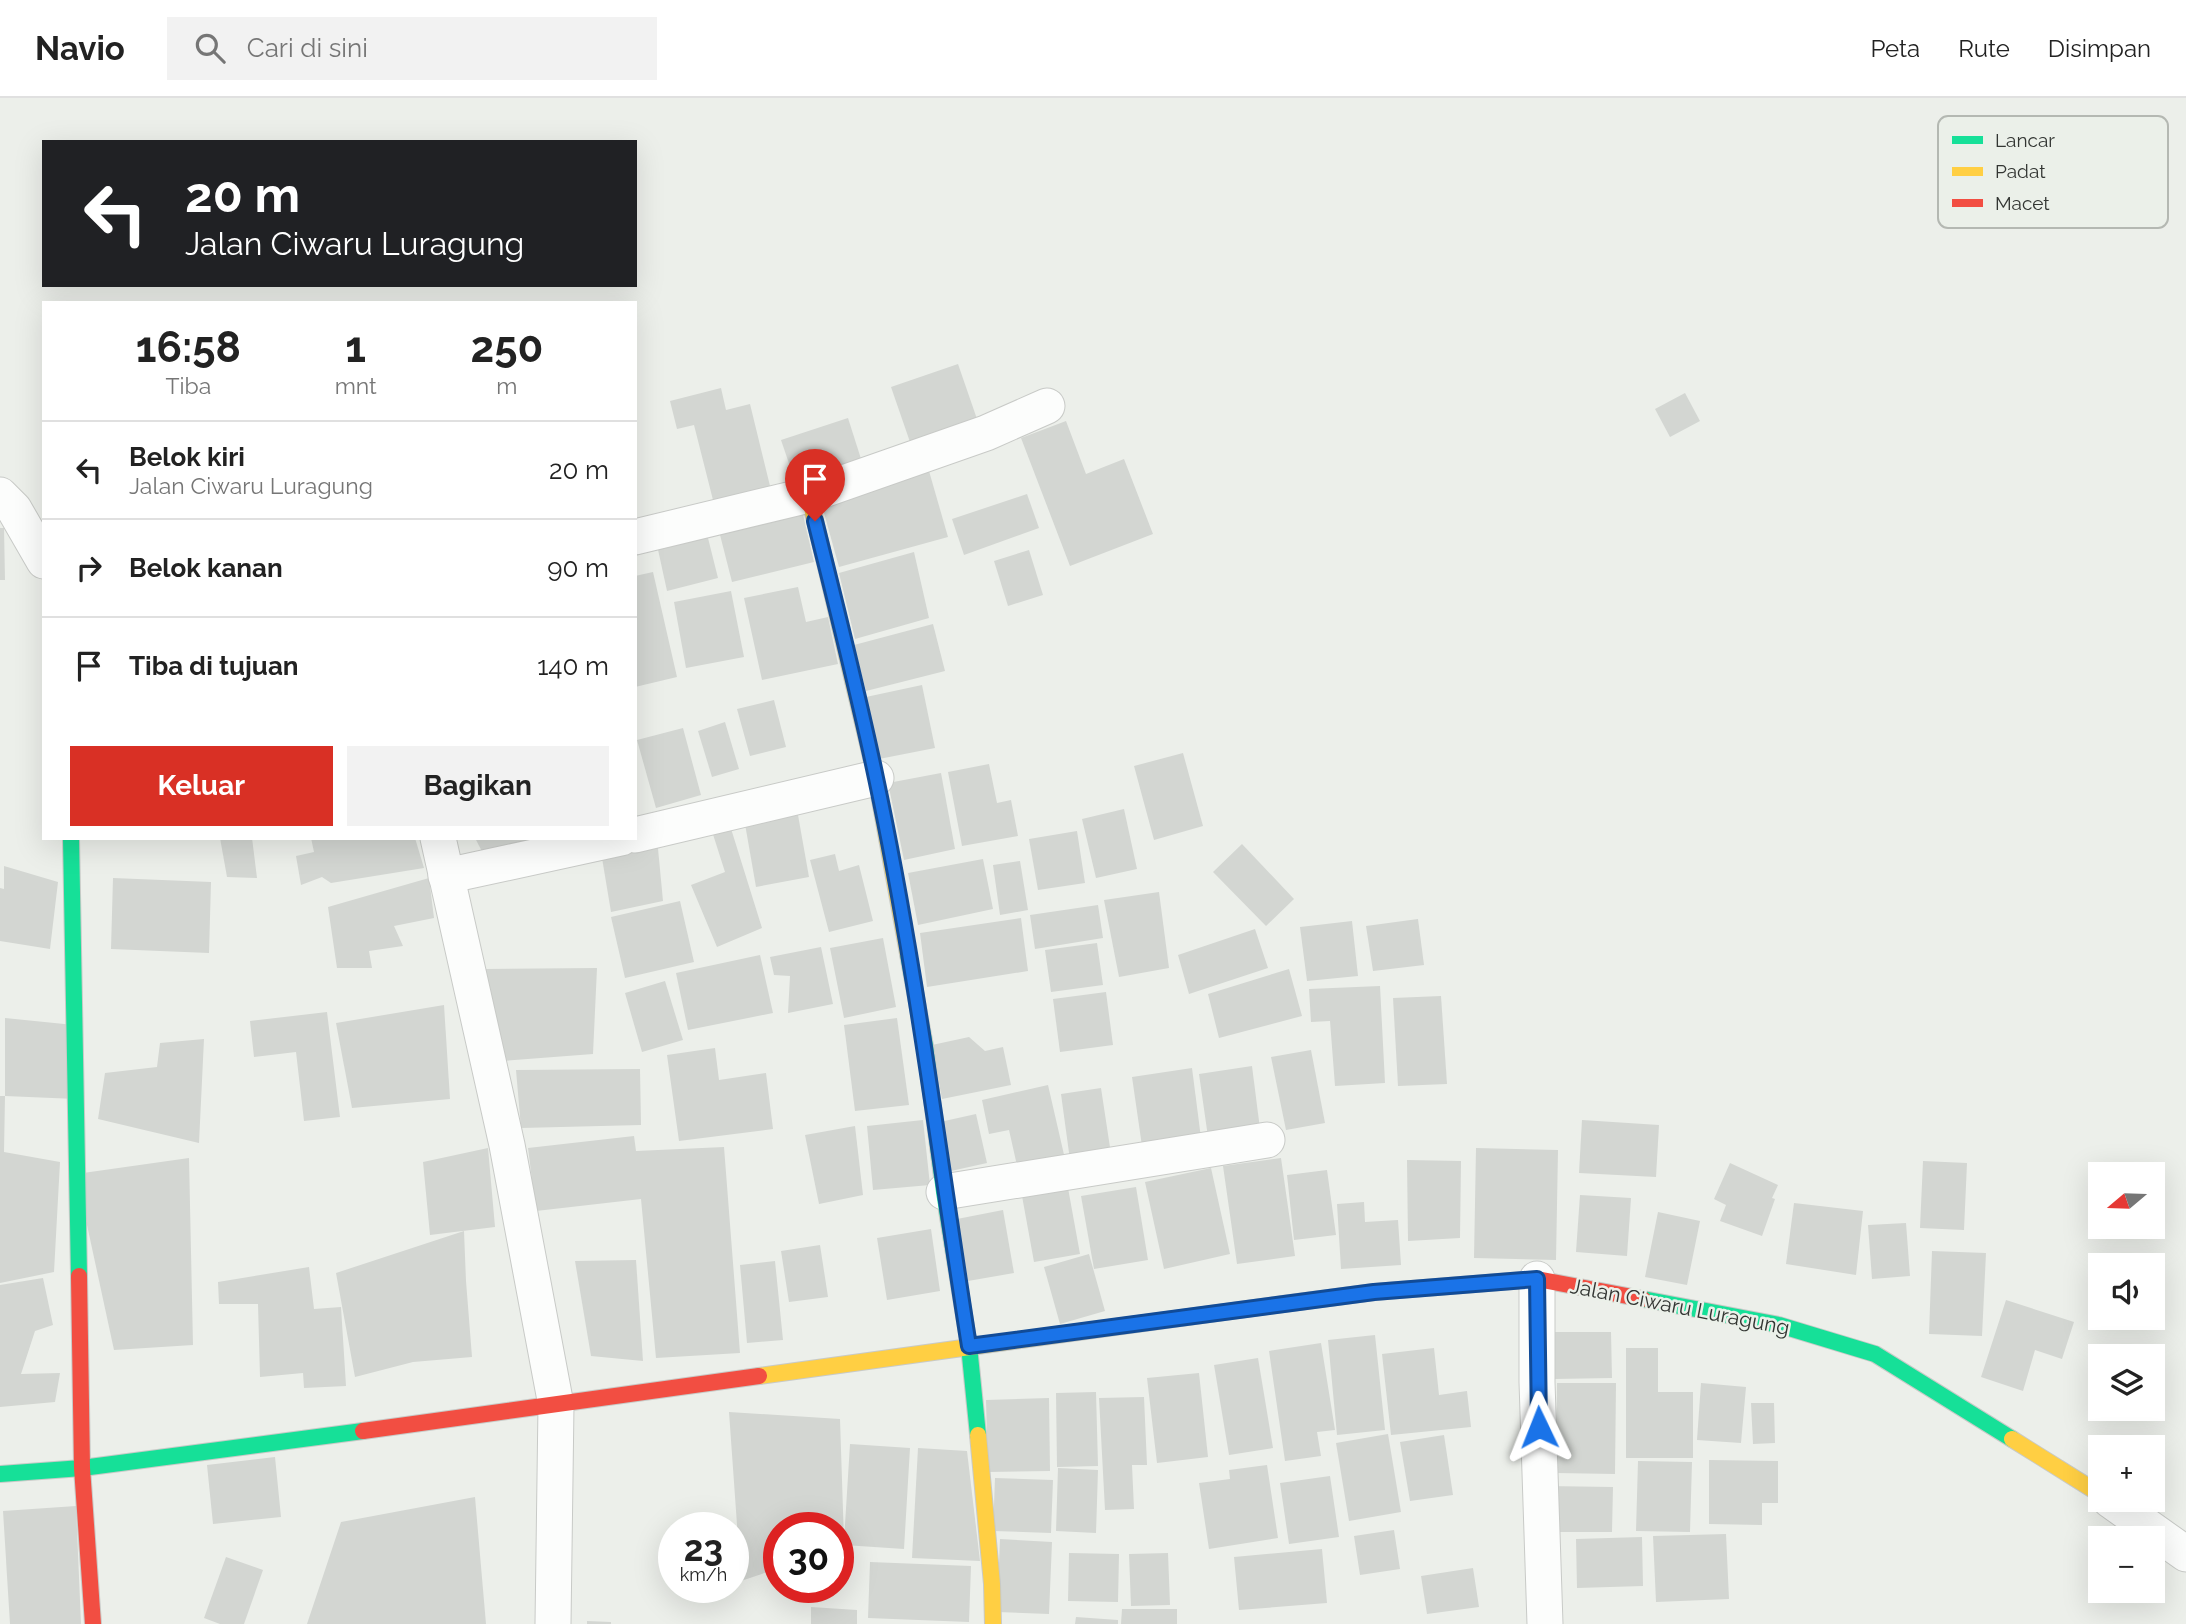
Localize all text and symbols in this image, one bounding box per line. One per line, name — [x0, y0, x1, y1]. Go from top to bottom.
search box — [167, 17, 657, 80]
text: Navio — [35, 29, 125, 68]
icon: search — [191, 29, 229, 67]
text: Cari di sini — [247, 33, 368, 63]
text: Peta — [1870, 34, 1920, 63]
text: Rute — [1958, 34, 2010, 63]
text: Disimpan — [2048, 34, 2151, 63]
legend — [1938, 116, 2168, 228]
text: Lancar — [1995, 129, 2055, 151]
text: Padat — [1995, 160, 2046, 182]
text: 20 m — [185, 166, 300, 223]
icon: left — [70, 168, 161, 259]
text: Macet — [1995, 192, 2050, 214]
text: Jalan Ciwaru Luragung — [185, 225, 524, 262]
text: 16:58 — [136, 323, 241, 372]
text: 1 — [345, 323, 366, 372]
text: 250 — [471, 323, 543, 372]
text: Tiba — [165, 372, 211, 399]
text: mnt — [335, 372, 377, 399]
text: m — [496, 372, 517, 399]
text: Belok kiri — [129, 442, 245, 472]
pin — [785, 449, 845, 521]
icon: left — [70, 451, 108, 489]
text: 20 m — [549, 455, 609, 485]
icon: arrive — [796, 460, 834, 498]
text: Jalan Ciwaru Luragung — [129, 472, 373, 499]
icon: right — [70, 549, 108, 587]
text: Belok kanan — [129, 553, 283, 583]
text: 90 m — [547, 553, 609, 583]
icon: arrive — [70, 647, 108, 685]
text: Tiba di tujuan — [129, 651, 299, 681]
text: 140 m — [537, 651, 609, 681]
button: Keluar — [70, 746, 333, 826]
button: Bagikan — [347, 746, 609, 826]
north arrow — [2088, 1162, 2165, 1239]
map controls — [2088, 1162, 2165, 1603]
button: sound — [2088, 1253, 2165, 1330]
street label: Jalan Ciwaru Luragung — [1568, 1273, 1792, 1340]
button: layers — [2088, 1344, 2165, 1421]
position arrow — [1502, 1390, 1576, 1464]
button: + — [2088, 1435, 2165, 1512]
speed limit sign: 30 — [763, 1512, 854, 1603]
button: − — [2088, 1526, 2165, 1603]
text: 23 — [684, 1528, 723, 1569]
text: km/h — [680, 1564, 727, 1585]

